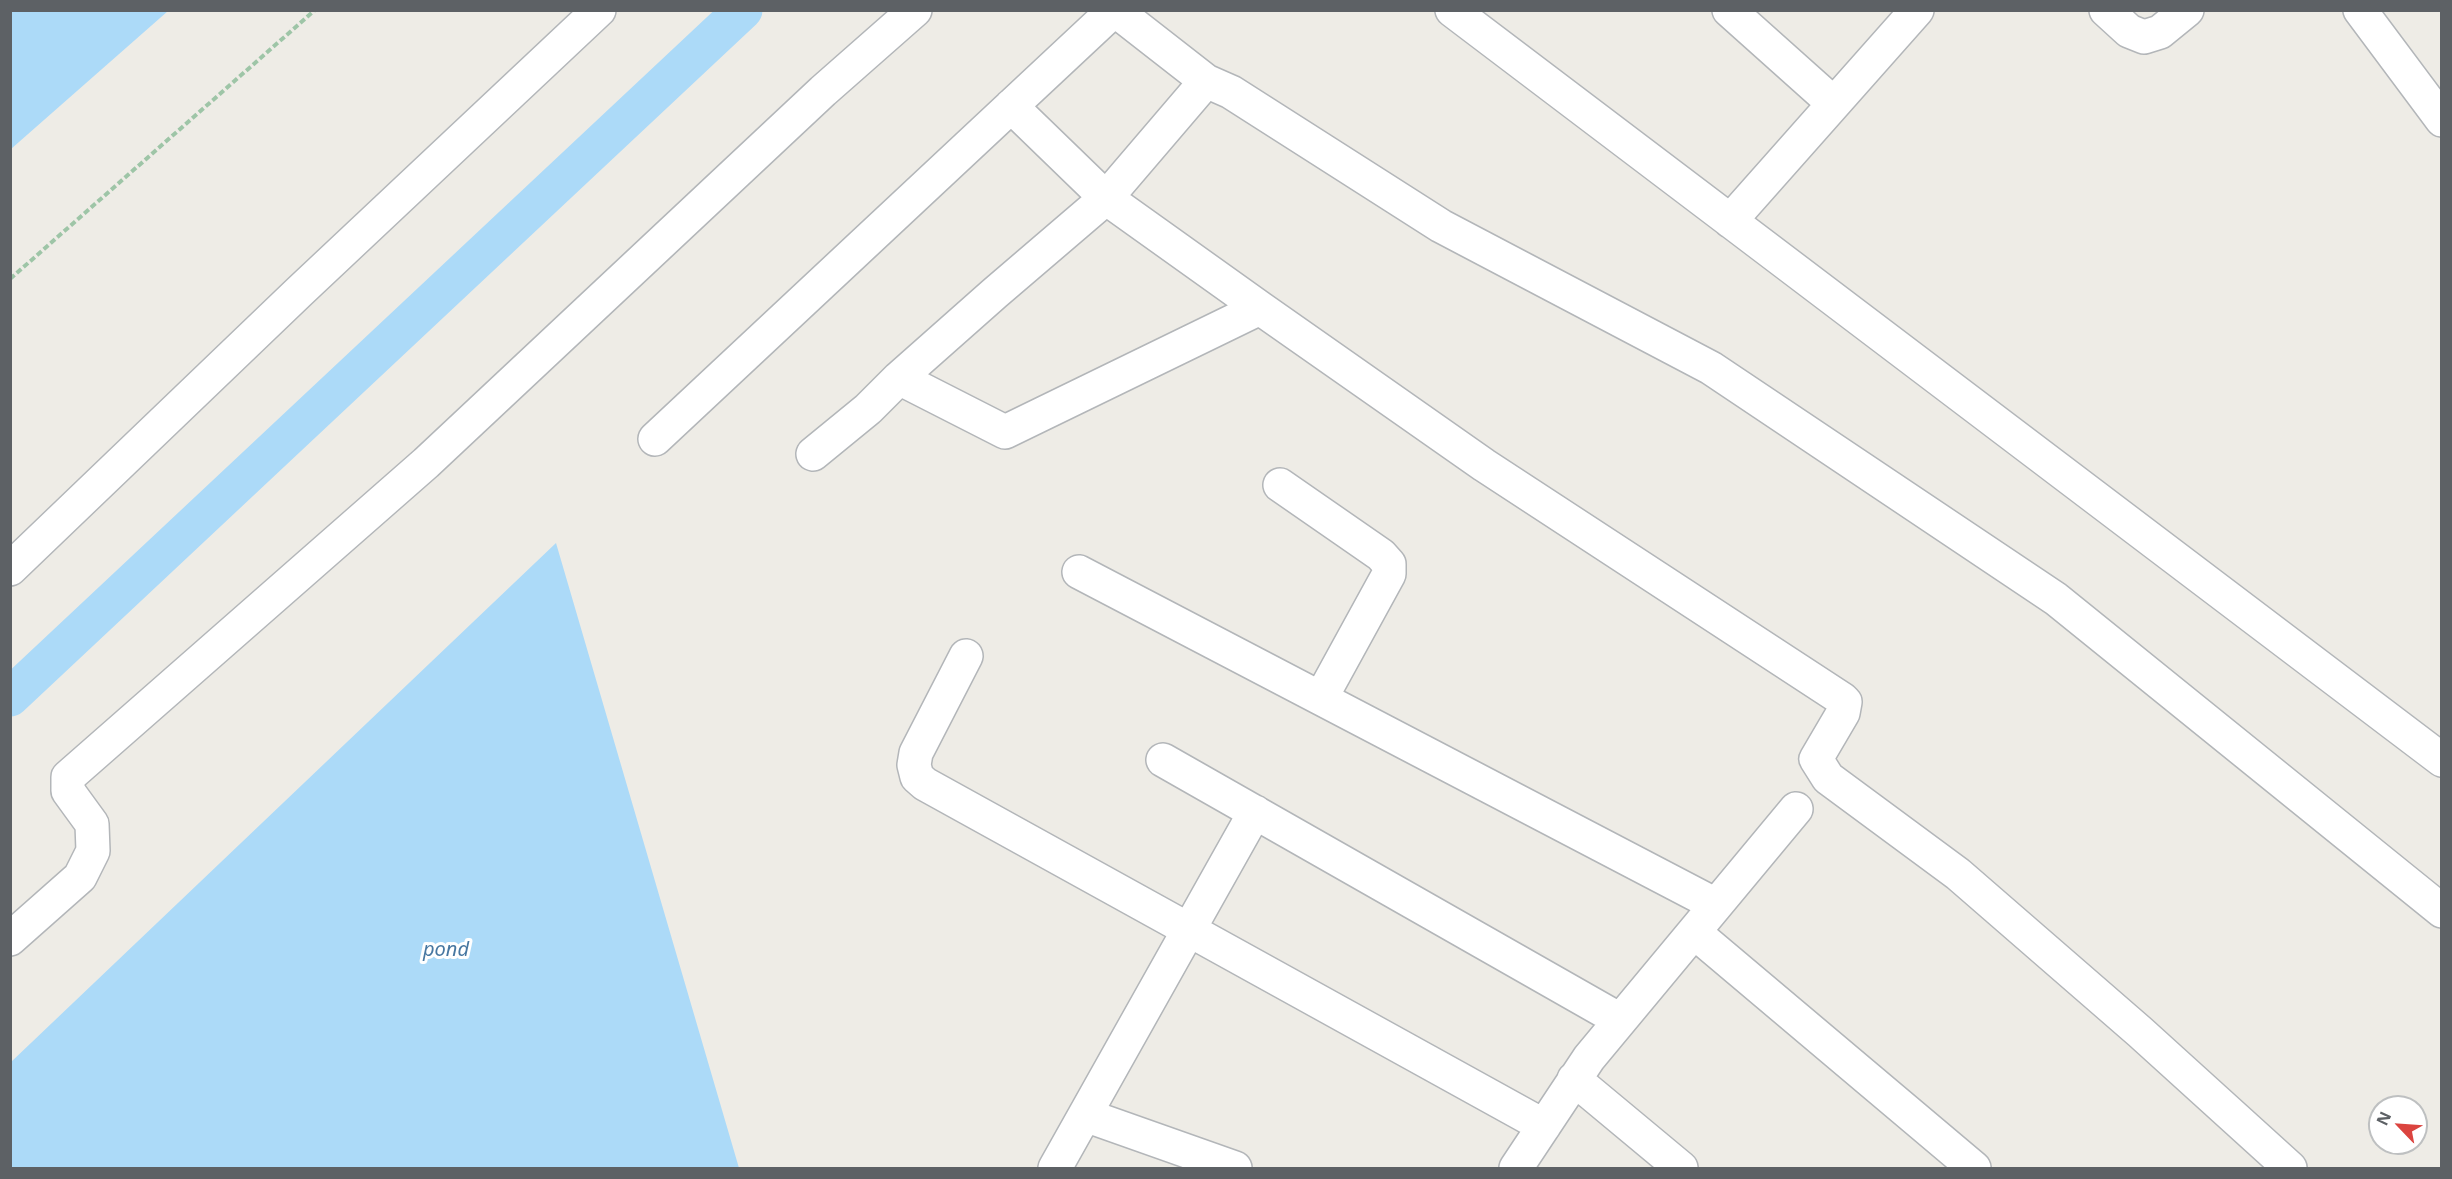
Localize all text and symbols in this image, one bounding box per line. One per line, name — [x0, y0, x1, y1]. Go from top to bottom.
water label: pond — [423, 938, 469, 962]
north arrow — [2368, 1095, 2428, 1155]
text: N — [2371, 1108, 2396, 1129]

